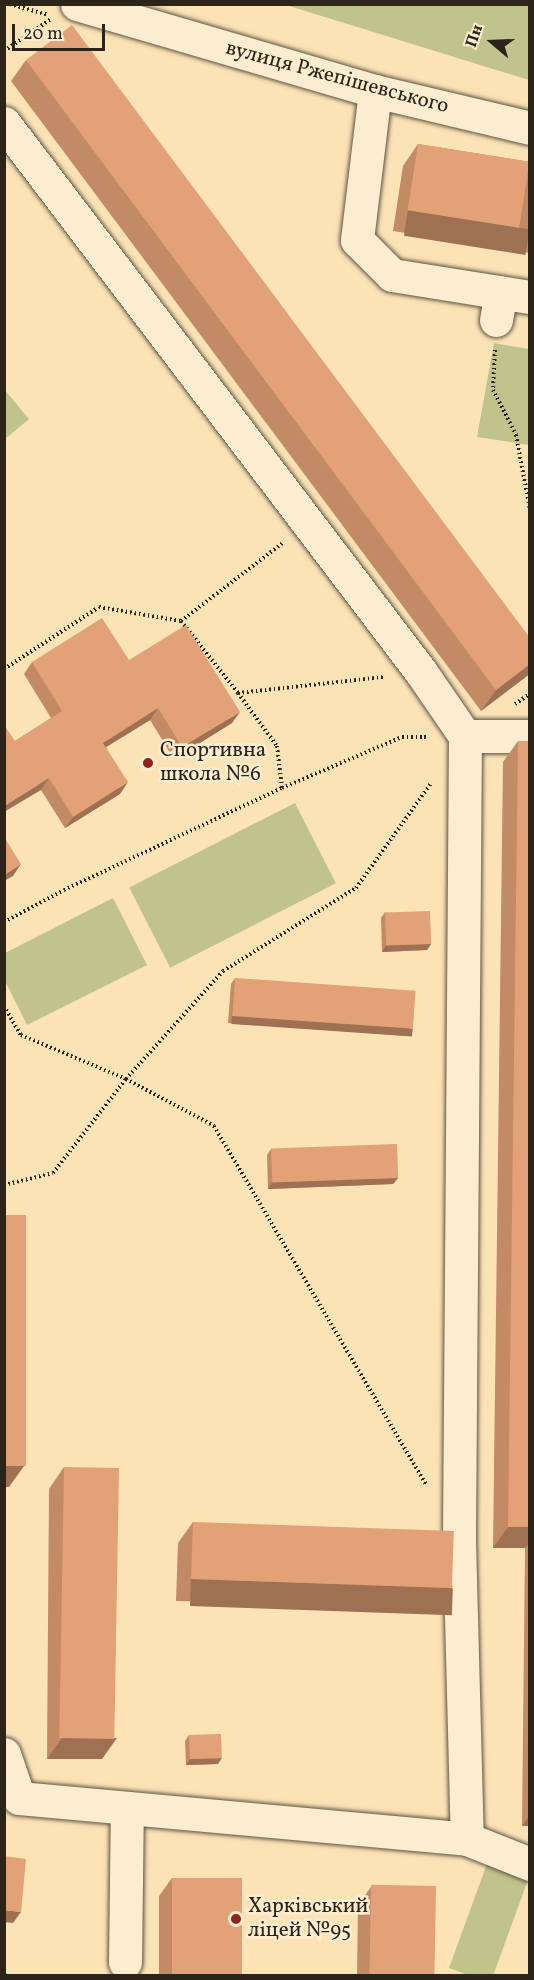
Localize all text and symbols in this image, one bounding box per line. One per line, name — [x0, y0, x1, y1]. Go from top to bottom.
scale bar — [15, 12, 108, 50]
north arrow — [462, 12, 522, 72]
text: 20 m — [23, 22, 63, 47]
text: Пн — [461, 22, 489, 50]
street label: вулиця Ржепішевського — [223, 36, 451, 120]
place label: Спортивна школа №6 — [160, 738, 266, 788]
marker: Спортивна школа №6 — [141, 756, 155, 770]
place label: Харківський ліцей №95 — [248, 1894, 368, 1944]
marker: Харківський ліцей №95 — [229, 1912, 243, 1926]

